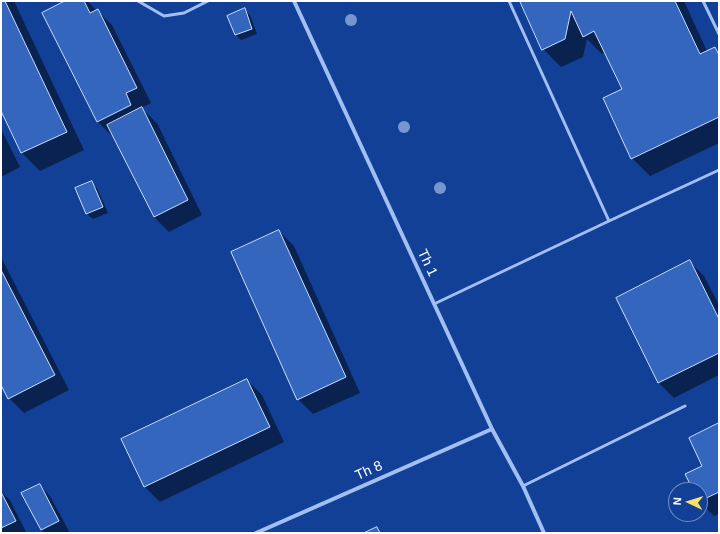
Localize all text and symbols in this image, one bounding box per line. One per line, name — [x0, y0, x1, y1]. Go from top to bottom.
street label: Th 1 — [413, 247, 441, 279]
street label: Th 8 — [353, 458, 385, 484]
north arrow — [668, 482, 708, 522]
text: N — [671, 497, 683, 506]

